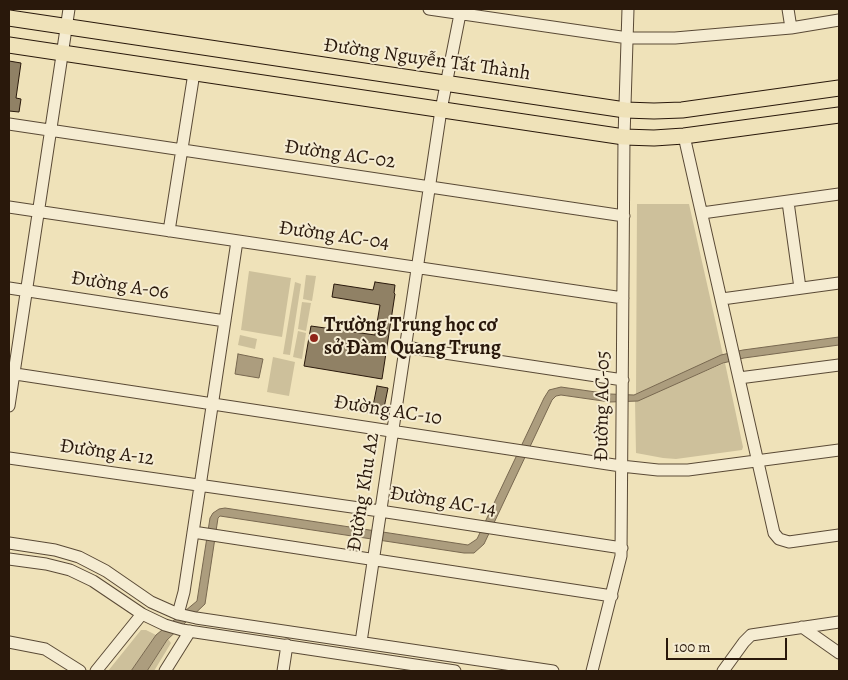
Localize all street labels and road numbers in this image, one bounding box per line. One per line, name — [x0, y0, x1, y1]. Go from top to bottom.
street label: Đường Nguyễn Tất Thành — [322, 34, 532, 86]
street label: Đường AC-02 — [283, 135, 397, 175]
street label: Đường AC-04 — [277, 216, 391, 256]
street label: Đường A-06 — [69, 266, 171, 306]
street label: Đường AC-05 — [590, 350, 616, 462]
street label: Đường AC-10 — [332, 391, 444, 431]
street label: Đường Khu A2 — [343, 431, 385, 553]
street label: Đường A-12 — [58, 434, 156, 472]
street label: Đường AC-14 — [388, 482, 498, 522]

